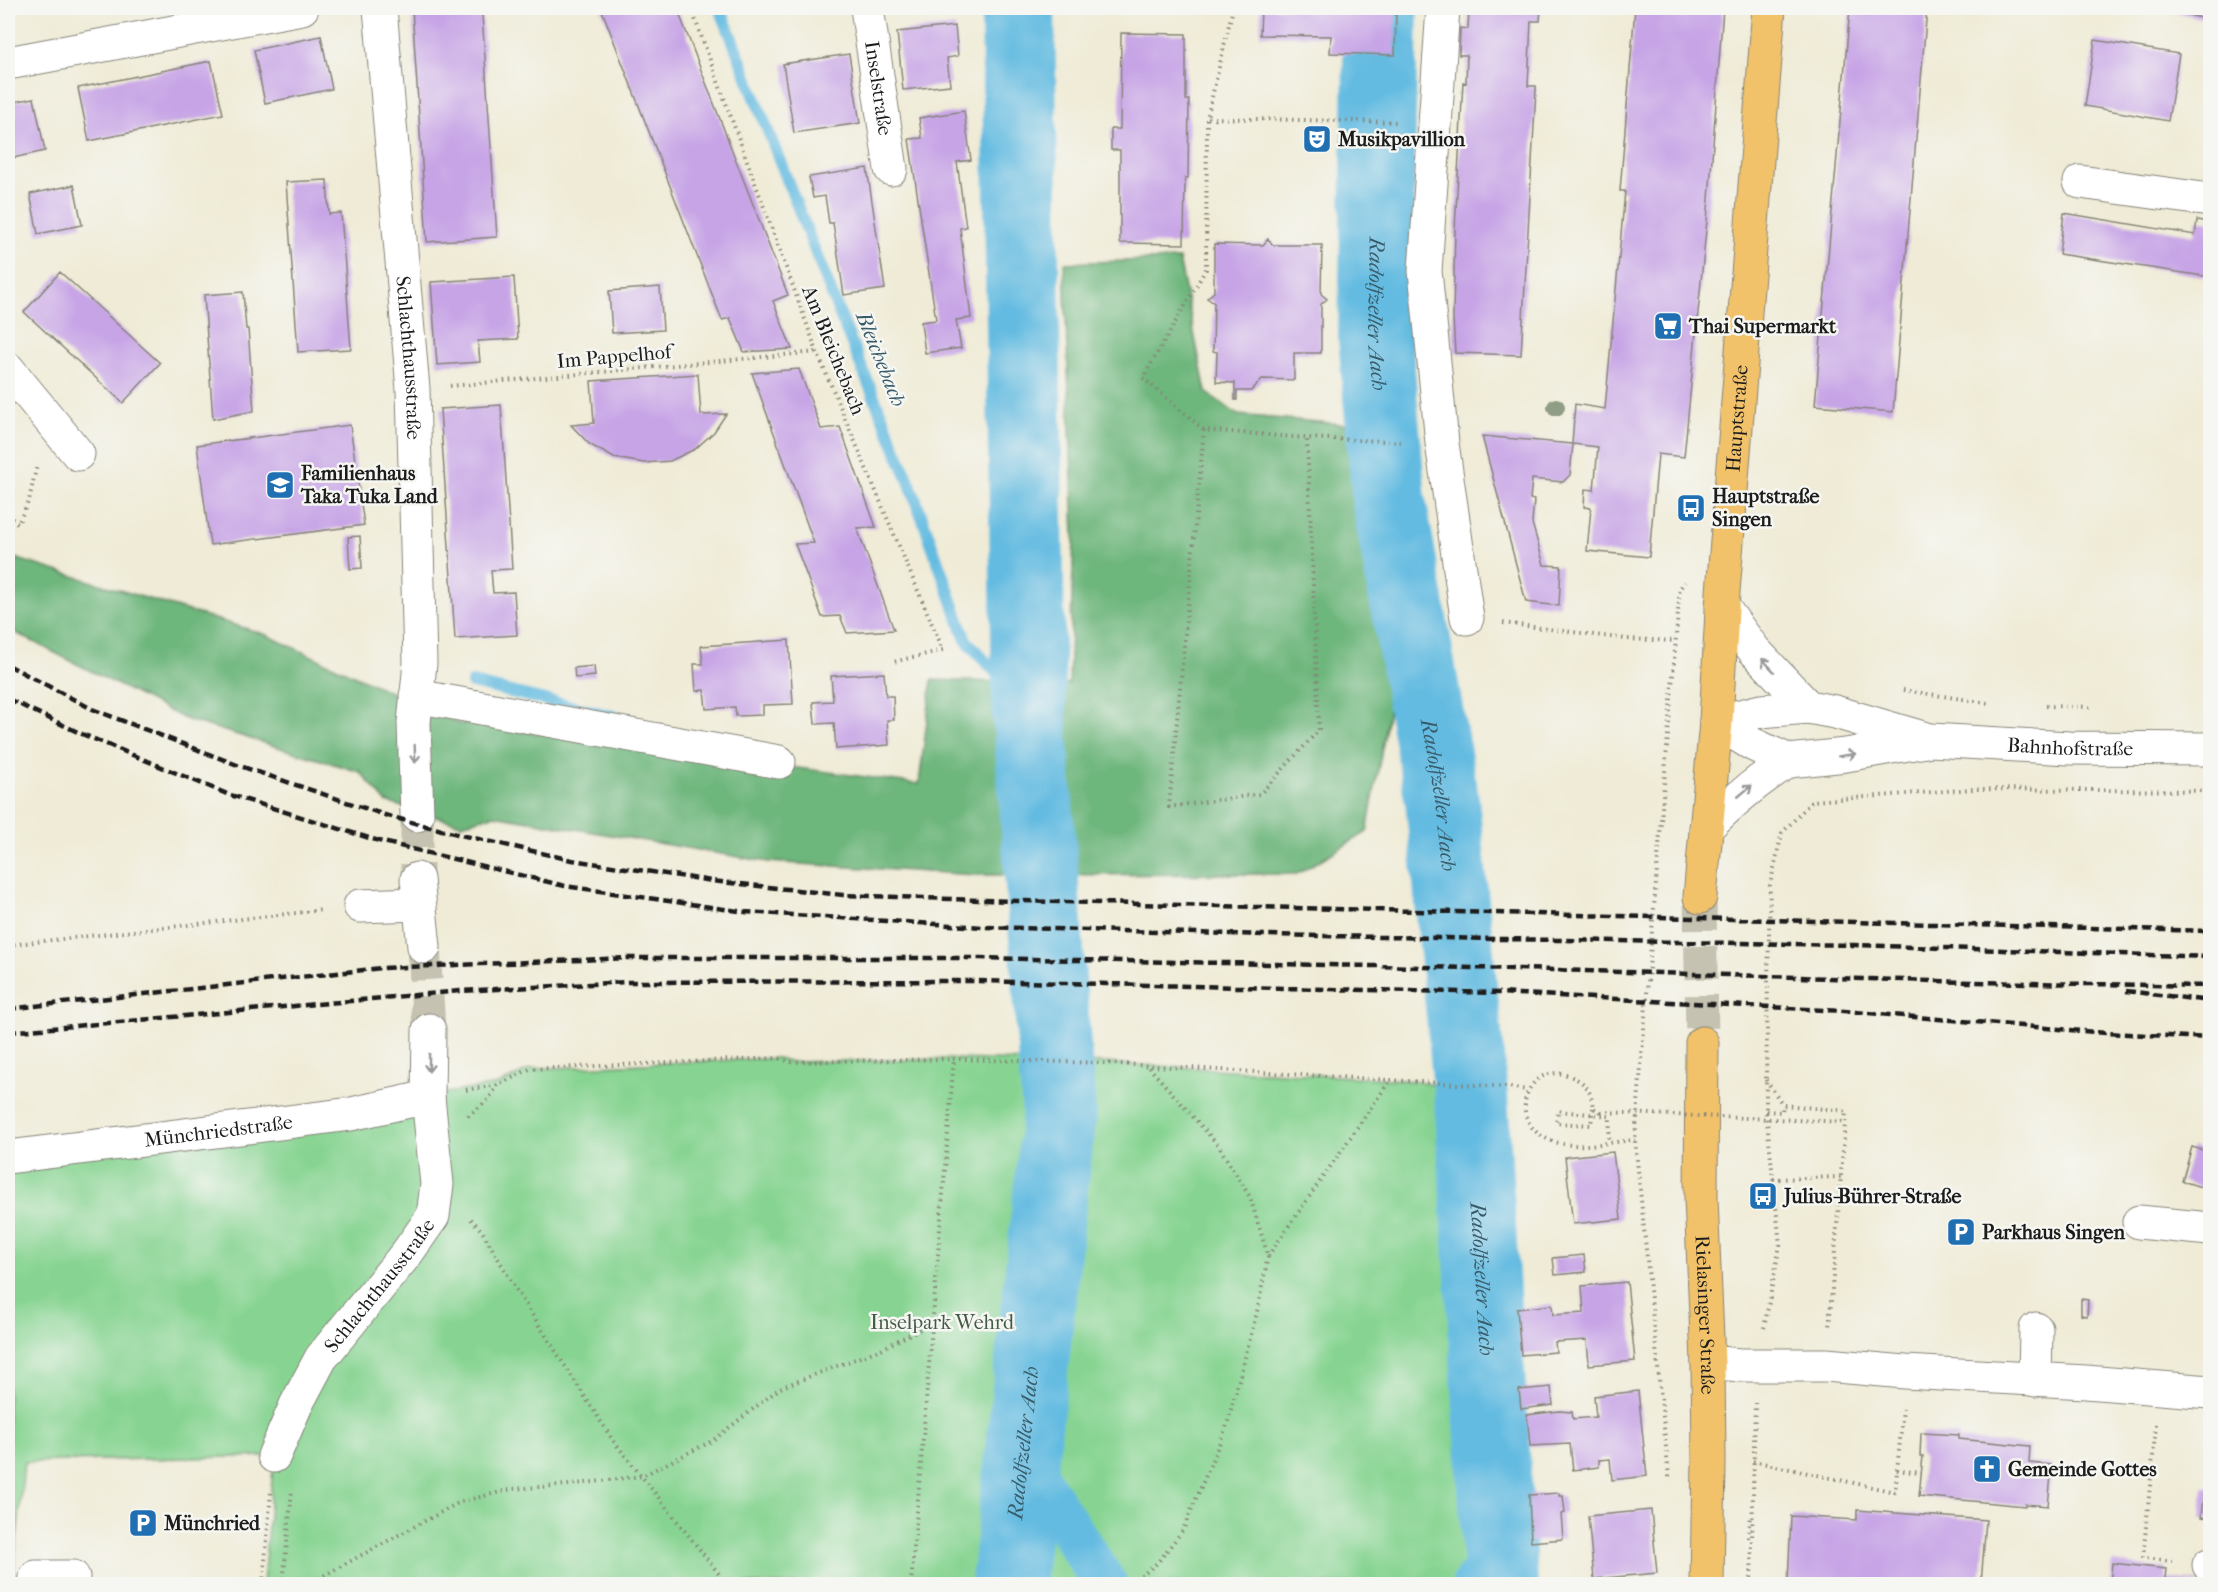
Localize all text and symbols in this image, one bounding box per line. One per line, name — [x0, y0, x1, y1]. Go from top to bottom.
street label: Inselstraße — [860, 39, 897, 137]
theatre icon: Musikpavillion — [1301, 123, 1333, 155]
place label: Musikpavillion — [1337, 128, 1466, 151]
water label: Radolfzeller Aach — [1363, 235, 1392, 392]
street label: Schlachthausstraße — [391, 275, 425, 440]
street label: Am Bleichebach — [797, 281, 870, 419]
water label: Bleichebach — [851, 307, 911, 410]
supermarket icon: Thai Supermarkt — [1652, 310, 1684, 342]
place label: Thai Supermarkt — [1688, 315, 1837, 338]
street label: Im Pappelhof — [556, 340, 677, 373]
street label: Hauptstraße — [1721, 364, 1753, 473]
place label: Familienhaus Taka Tuka Land — [300, 462, 439, 508]
school or university icon: Familienhaus Taka Tuka Land — [264, 469, 296, 501]
place label: Hauptstraße Singen — [1712, 485, 1820, 531]
bus stop icon: Hauptstraße Singen — [1675, 492, 1707, 524]
one-way arrow — [1761, 658, 1775, 673]
water label: Radolfzeller Aach — [1416, 715, 1461, 872]
street label: Bahnhofstraße — [2007, 733, 2133, 760]
one-way arrow — [409, 744, 421, 764]
one-way arrow — [1836, 749, 1856, 760]
one-way arrow — [1737, 784, 1752, 798]
one-way arrow — [423, 1053, 435, 1073]
street label: Münchriedstraße — [143, 1110, 294, 1152]
bus stop icon: Julius-Bührer-Straße — [1747, 1180, 1779, 1212]
place label: Julius-Bührer-Straße — [1782, 1185, 1961, 1208]
water label: Radolfzeller Aach — [1465, 1200, 1499, 1357]
street label: Schlachthausstraße — [319, 1214, 440, 1357]
parking icon: Parkhaus Singen — [1945, 1216, 1977, 1248]
place label: Parkhaus Singen — [1982, 1221, 2126, 1244]
street label: Rielasinger Straße — [1691, 1235, 1719, 1395]
park label: Inselpark Wehrd — [870, 1311, 1015, 1334]
water label: Radolfzeller Aach — [1003, 1365, 1044, 1522]
church icon: Gemeinde Gottes — [1971, 1453, 2003, 1485]
place label: Gemeinde Gottes — [2008, 1458, 2157, 1481]
parking icon: Münchried — [127, 1507, 159, 1539]
place label: Münchried — [163, 1512, 261, 1535]

